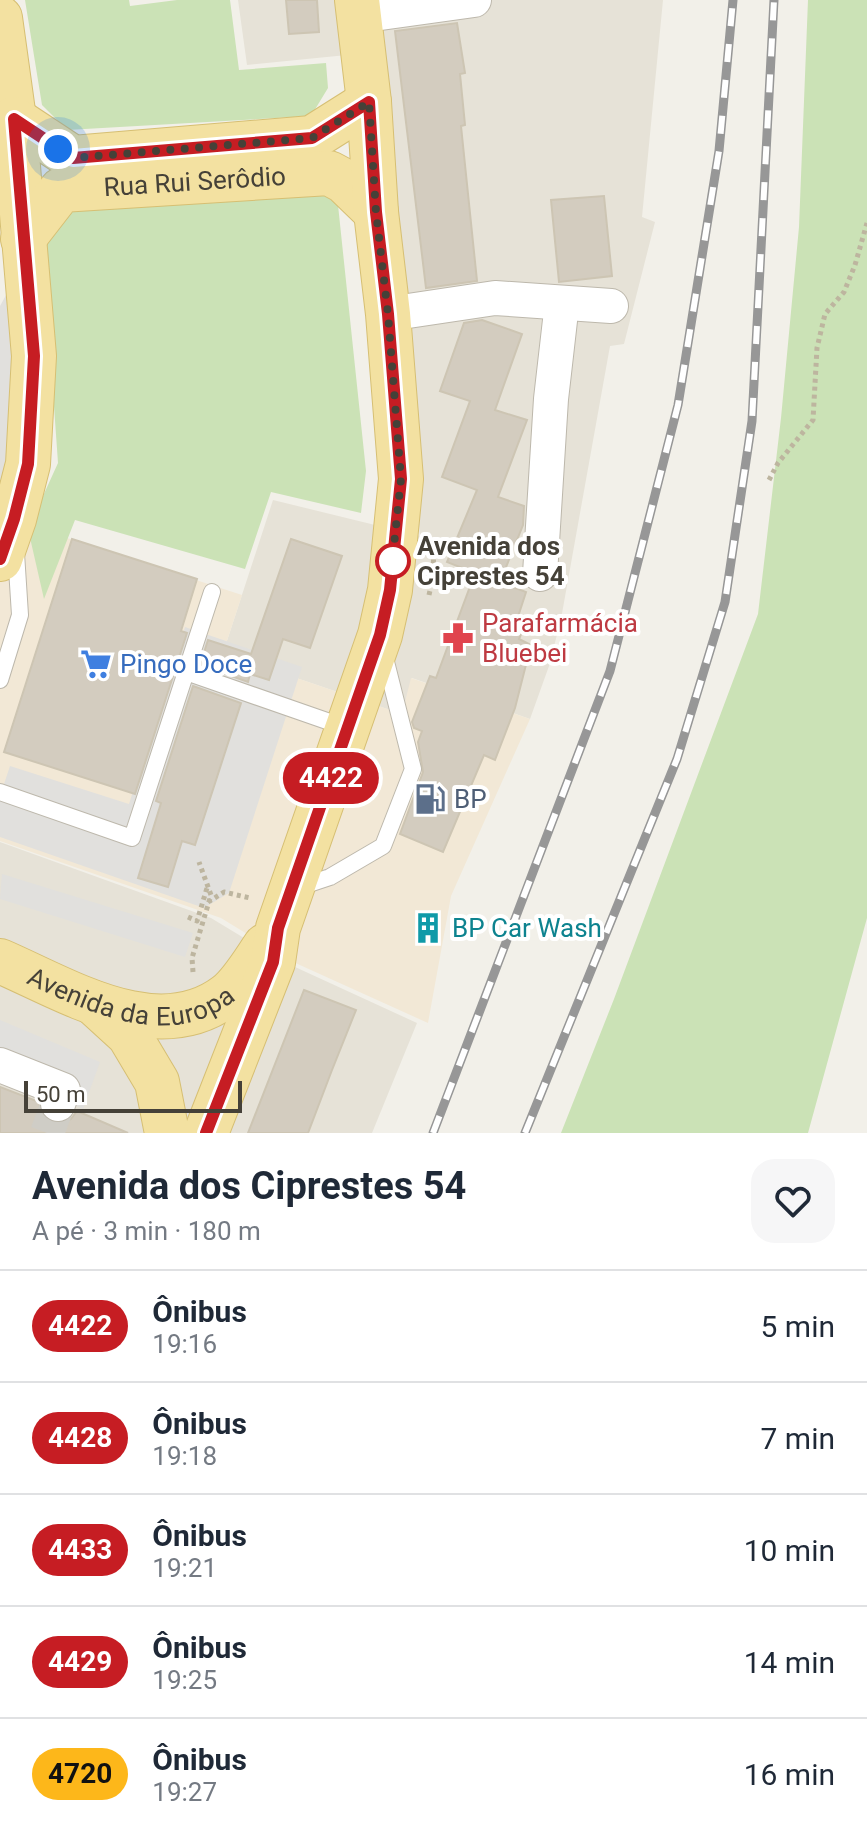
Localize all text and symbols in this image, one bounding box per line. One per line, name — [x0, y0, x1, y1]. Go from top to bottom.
your location — [38, 129, 78, 169]
street label: Rua Rui Serôdio — [103, 161, 287, 202]
place label: Avenida dos Ciprestes 54 — [417, 531, 565, 591]
marker: Avenida dos Ciprestes 54 — [376, 544, 410, 578]
place label: Parafarmácia Bluebei — [482, 608, 638, 668]
pharmacy icon: Parafarmácia Bluebei — [441, 621, 475, 655]
supermarket icon: Pingo Doce — [79, 647, 113, 681]
place label: Pingo Doce — [120, 649, 252, 679]
line badge: 4422 — [275, 752, 387, 804]
text: 4422 — [299, 761, 363, 794]
fuel station icon: BP — [413, 782, 447, 816]
place label: BP — [454, 784, 487, 814]
building icon: BP Car Wash — [411, 911, 445, 945]
place label: BP Car Wash — [452, 913, 602, 943]
street label: Avenida da Europa — [23, 961, 240, 1032]
scale bar — [24, 1077, 242, 1113]
text: 50 m — [36, 1082, 85, 1107]
button: heart — [751, 1159, 835, 1243]
text: Avenida dos Ciprestes 54 — [32, 1164, 466, 1208]
text: A pé · 3 min · 180 m — [32, 1216, 261, 1246]
text: Ônibus — [152, 1294, 247, 1329]
text: 4422 — [48, 1309, 112, 1342]
text: 5 min — [761, 1309, 835, 1344]
text: 19:16 — [152, 1329, 217, 1359]
text: Ônibus — [152, 1406, 247, 1441]
text: 4428 — [48, 1421, 112, 1454]
text: 7 min — [761, 1421, 835, 1456]
text: 19:18 — [152, 1441, 217, 1471]
text: Ônibus — [152, 1518, 247, 1553]
text: 4433 — [48, 1533, 112, 1566]
text: 10 min — [744, 1533, 835, 1568]
text: 19:21 — [152, 1553, 217, 1583]
text: Ônibus — [152, 1630, 247, 1665]
text: 4429 — [48, 1645, 112, 1678]
text: 14 min — [744, 1645, 835, 1680]
text: 19:25 — [152, 1665, 217, 1695]
text: Ônibus — [152, 1742, 247, 1777]
text: 4720 — [48, 1757, 112, 1790]
text: 16 min — [744, 1757, 835, 1792]
text: 19:27 — [152, 1777, 217, 1807]

